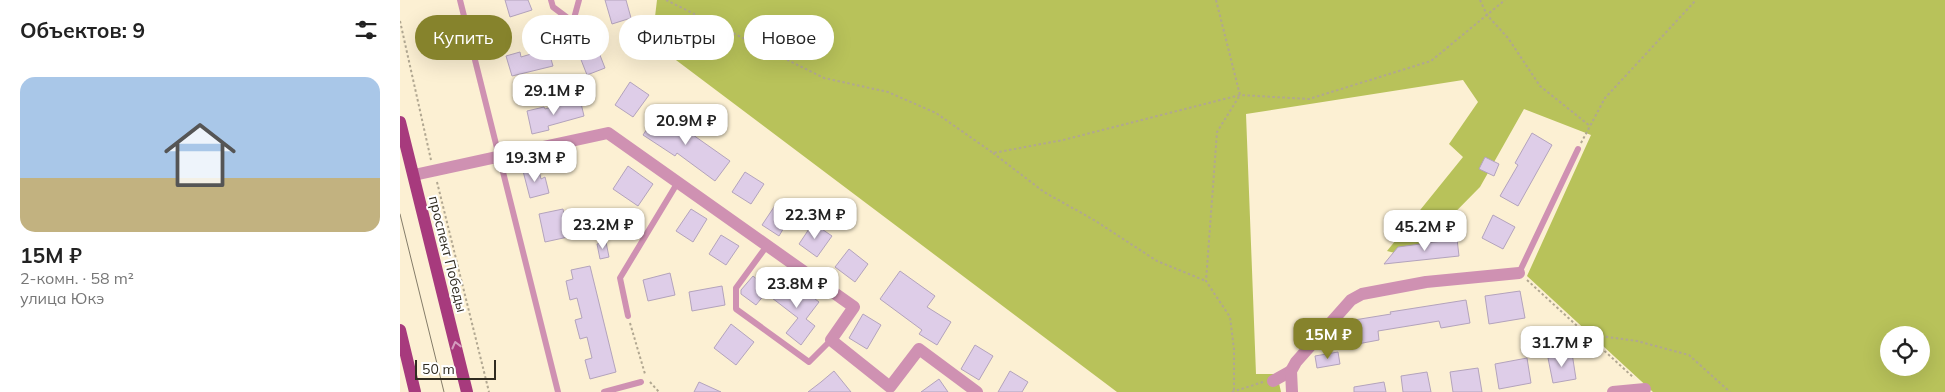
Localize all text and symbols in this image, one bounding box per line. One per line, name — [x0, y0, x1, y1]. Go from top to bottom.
chip: Купить — [415, 15, 512, 60]
chip: Снять — [522, 15, 609, 60]
chip: Фильтры — [619, 15, 734, 60]
chip: Новое — [744, 15, 834, 60]
icon: filters — [352, 16, 380, 44]
text: Объектов: 9 — [20, 17, 145, 43]
pin: 29.1M ₽ — [508, 74, 600, 116]
text: 29.1M ₽ — [524, 80, 584, 100]
pin: 20.9M ₽ — [640, 104, 732, 146]
icon: home — [155, 110, 245, 200]
text: 20.9M ₽ — [656, 110, 716, 130]
pin: 19.3M ₽ — [489, 140, 581, 183]
text: 19.3M ₽ — [505, 147, 565, 167]
street label: проспект Победы — [425, 194, 471, 314]
pin: 22.3M ₽ — [769, 198, 861, 240]
text: 22.3M ₽ — [785, 204, 845, 224]
pin: 23.2M ₽ — [557, 208, 649, 250]
pin: 45.2M ₽ — [1379, 210, 1471, 252]
text: 23.2M ₽ — [573, 214, 633, 234]
text: 45.2M ₽ — [1395, 216, 1455, 236]
text: 15M ₽ — [20, 242, 82, 268]
pin: 23.8M ₽ — [751, 266, 843, 309]
text: 2-комн. · 58 m² — [20, 268, 134, 288]
text: 23.8M ₽ — [767, 273, 827, 293]
text: улица Юкэ — [20, 288, 104, 308]
pin: 15M ₽ — [1293, 318, 1363, 360]
text: 15M ₽ — [1304, 324, 1352, 344]
pin: 31.7M ₽ — [1516, 326, 1608, 368]
map controls — [1880, 326, 1930, 376]
button: locate — [1880, 326, 1930, 376]
text: 31.7M ₽ — [1532, 332, 1592, 352]
one-way arrow — [451, 341, 461, 349]
scale bar — [415, 357, 496, 380]
text: 50 m — [422, 360, 455, 378]

